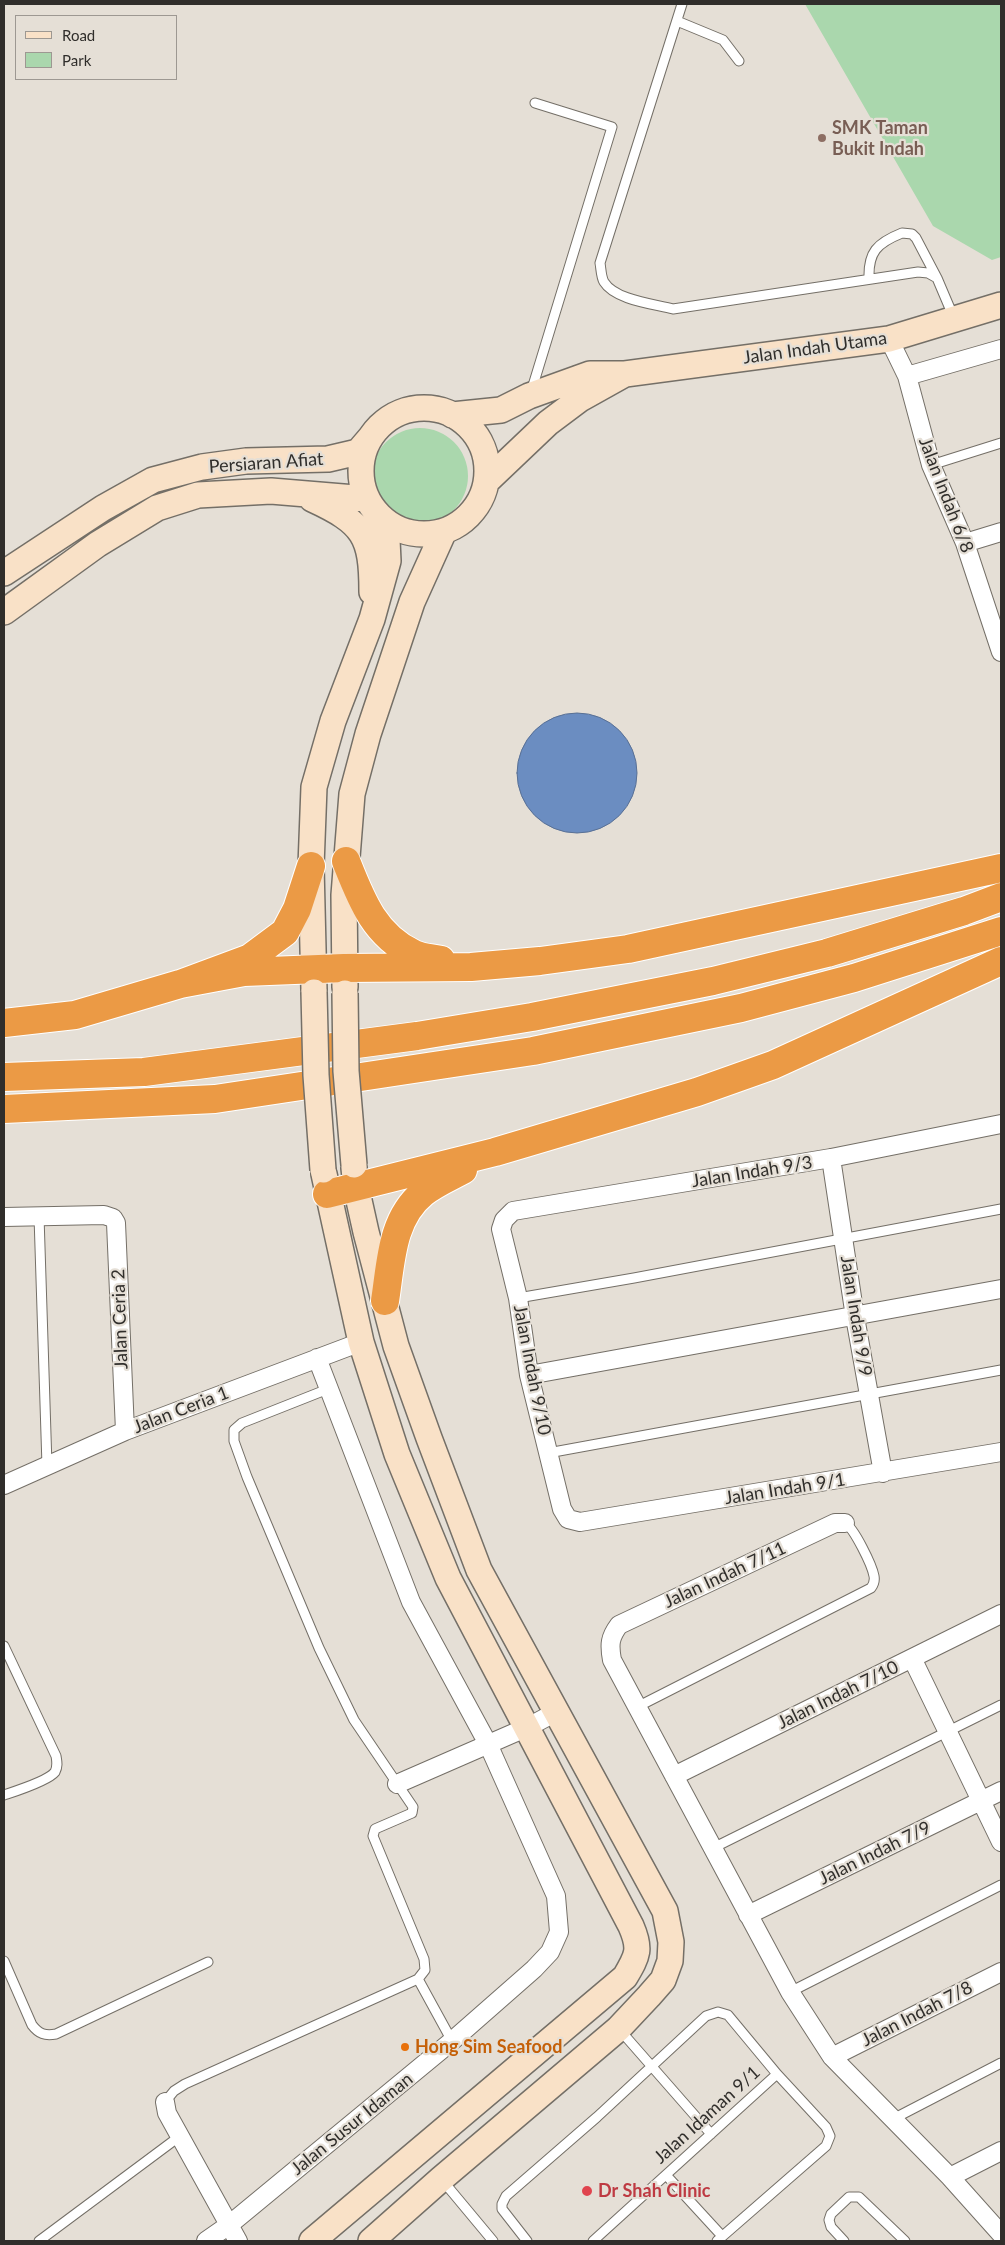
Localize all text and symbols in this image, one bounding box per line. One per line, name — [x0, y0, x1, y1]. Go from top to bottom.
legend — [15, 15, 178, 80]
text: Road — [62, 26, 95, 44]
text: Park — [62, 51, 91, 69]
place label: SMK Taman Bukit Indah — [832, 117, 928, 160]
marker: SMK Taman Bukit Indah — [816, 132, 828, 144]
street label: Jalan Indah Utama — [742, 327, 888, 369]
street label: Jalan Indah 6/8 — [914, 434, 978, 556]
street label: Persiaran Afiat — [208, 448, 324, 478]
street label: Jalan Indah 9/3 — [690, 1152, 814, 1192]
street label: Jalan Indah 9/9 — [836, 1254, 876, 1378]
street label: Jalan Ceria 2 — [107, 1269, 133, 1369]
street label: Jalan Indah 9/10 — [509, 1303, 555, 1437]
street label: Jalan Ceria 1 — [130, 1382, 232, 1438]
street label: Jalan Indah 9/1 — [723, 1469, 847, 1509]
street label: Jalan Indah 7/11 — [661, 1537, 789, 1613]
street label: Jalan Indah 7/10 — [774, 1656, 902, 1734]
street label: Jalan Indah 7/9 — [816, 1817, 934, 1889]
street label: Jalan Indah 7/8 — [858, 1977, 976, 2051]
place label: Hong Sim Seafood — [415, 2036, 562, 2058]
marker: Hong Sim Seafood — [399, 2041, 411, 2053]
street label: Jalan Idaman 9/1 — [650, 2062, 764, 2168]
street label: Jalan Susur Idaman — [287, 2068, 417, 2180]
place label: Dr Shah Clinic — [598, 2180, 711, 2202]
marker: Dr Shah Clinic — [580, 2184, 594, 2198]

